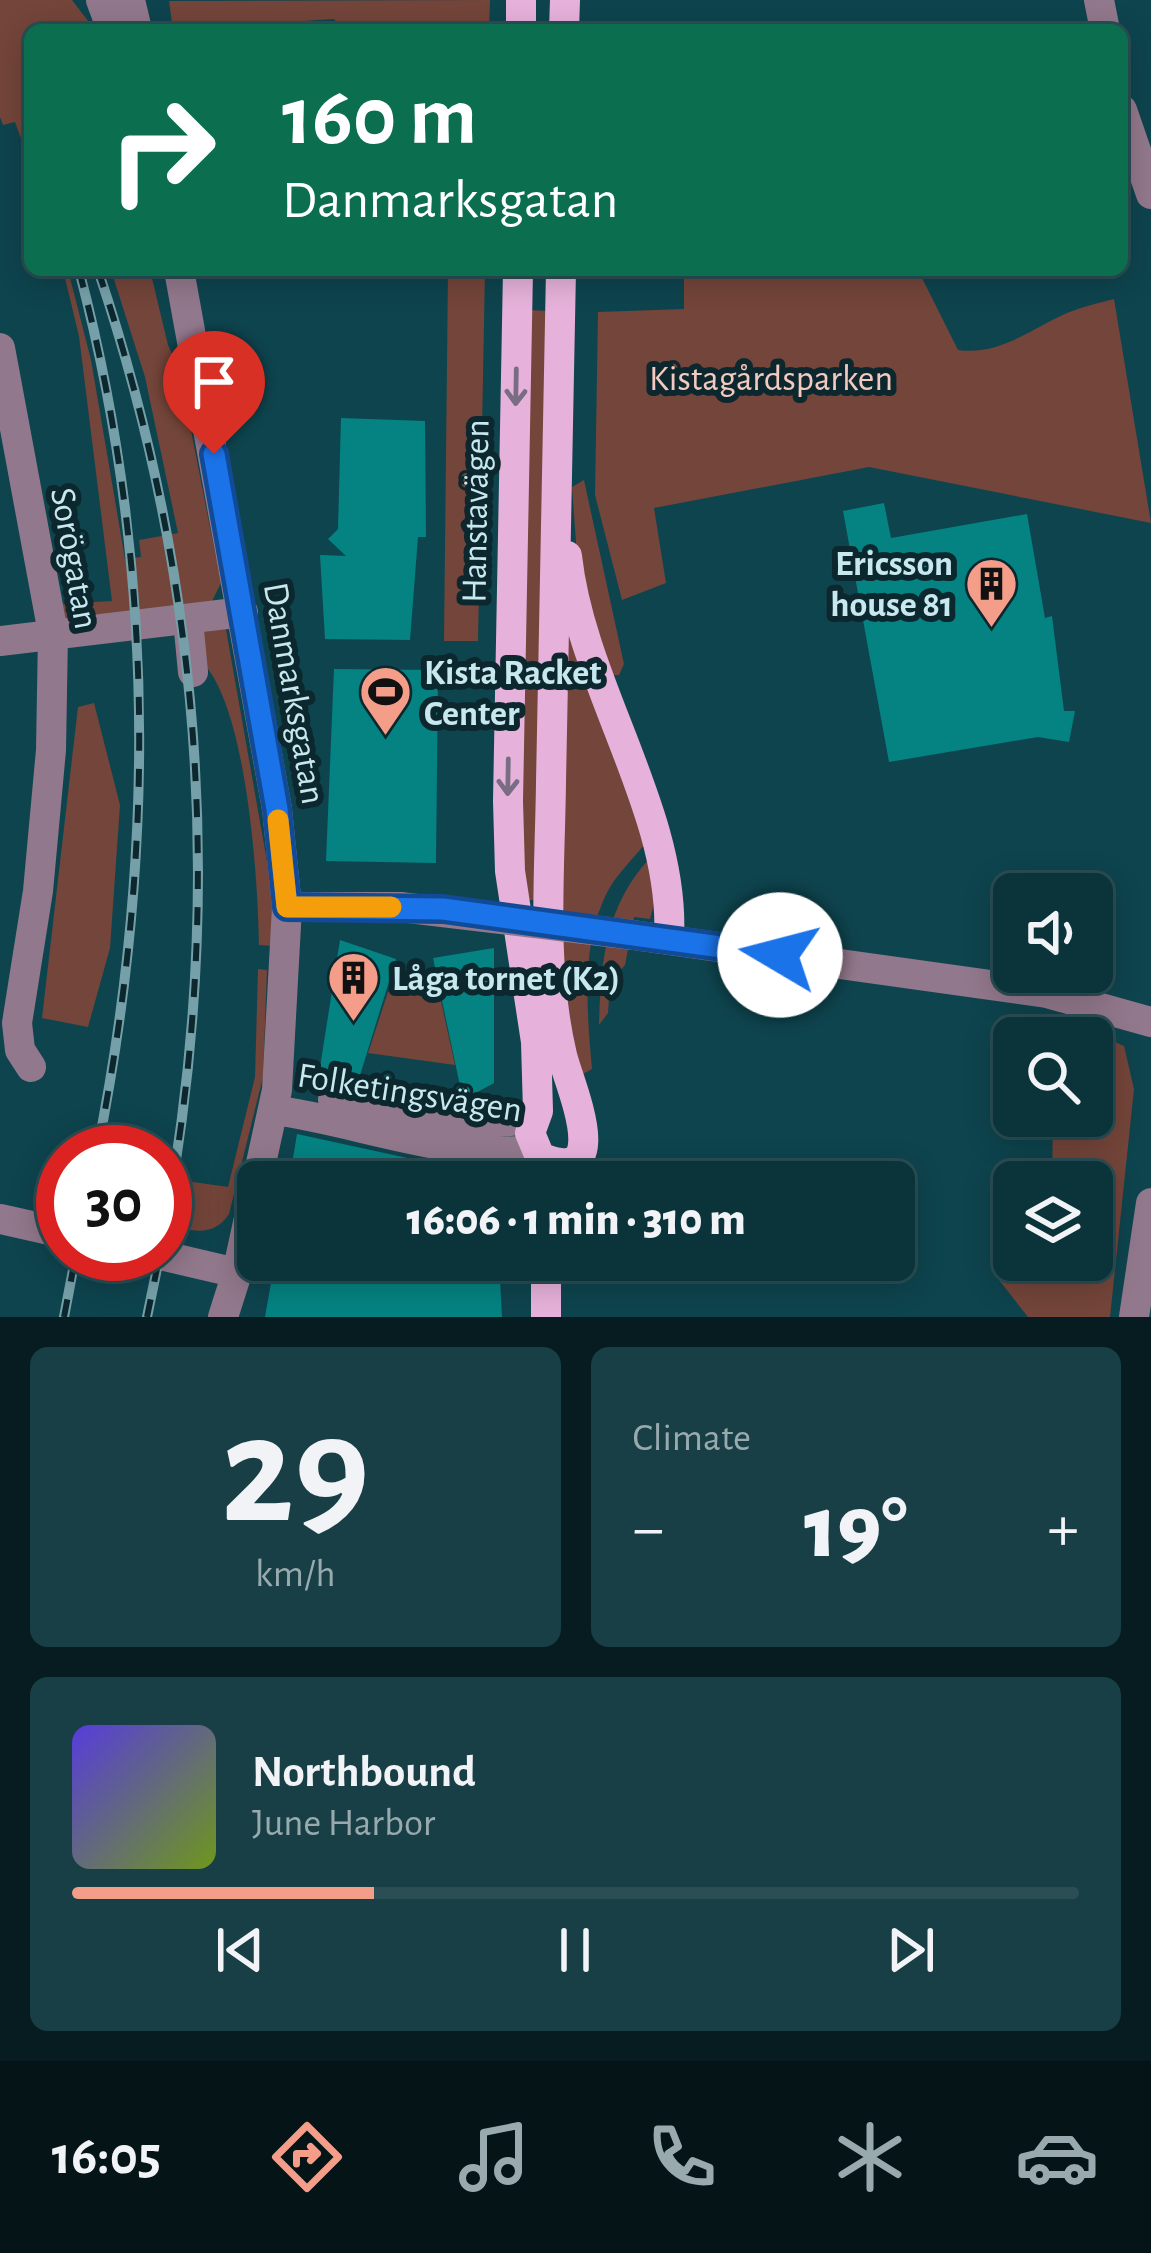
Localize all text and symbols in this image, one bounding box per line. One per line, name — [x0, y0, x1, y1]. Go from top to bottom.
icon: right — [84, 72, 240, 228]
text: 160 m — [282, 76, 477, 160]
text: Danmarksgatan — [282, 174, 618, 228]
pin — [163, 331, 265, 454]
icon: arrive — [181, 349, 247, 415]
park label: Kistagårdsparken — [649, 361, 893, 397]
one-way arrow — [504, 367, 527, 406]
street label: Hanstavägen — [456, 419, 496, 603]
street label: Sorögatan — [44, 485, 104, 632]
place label: Ericsson house 81 — [830, 546, 953, 623]
building icon: Ericsson house 81 — [964, 555, 1020, 629]
street label: Danmarksgatan — [257, 580, 331, 807]
place label: Kista Racket Center — [424, 655, 601, 732]
sports icon: Kista Racket Center — [357, 664, 413, 738]
one-way arrow — [497, 757, 520, 796]
map controls — [993, 873, 1113, 1281]
button: sound — [993, 873, 1113, 993]
position arrow — [717, 892, 843, 1018]
building icon: Låga tornet (K2) — [325, 949, 381, 1023]
place label: Låga tornet (K2) — [392, 961, 620, 997]
button: search — [993, 1017, 1113, 1137]
street label: Folketingsvägen — [295, 1057, 525, 1129]
speed limit sign: 30 — [36, 1125, 192, 1281]
button: layers — [993, 1161, 1113, 1281]
text: 16:06 · 1 min · 310 m — [406, 1198, 746, 1243]
text: 29 — [221, 1395, 370, 1551]
text: Climate — [633, 1419, 751, 1458]
text: 19° — [804, 1484, 907, 1574]
text: − — [633, 1496, 664, 1562]
text: + — [1047, 1496, 1079, 1562]
text: km/h — [255, 1555, 335, 1594]
text: Northbound — [252, 1750, 476, 1795]
text: June Harbor — [252, 1804, 435, 1843]
icon: previous — [207, 1917, 273, 1983]
icon: pause — [542, 1917, 608, 1983]
icon: next — [878, 1917, 944, 1983]
icon: directions — [265, 2115, 349, 2199]
icon: music — [452, 2115, 536, 2199]
icon: phone — [640, 2115, 724, 2199]
icon: climate — [828, 2115, 912, 2199]
icon: car — [1015, 2115, 1099, 2199]
text: 16:05 — [52, 2130, 161, 2184]

